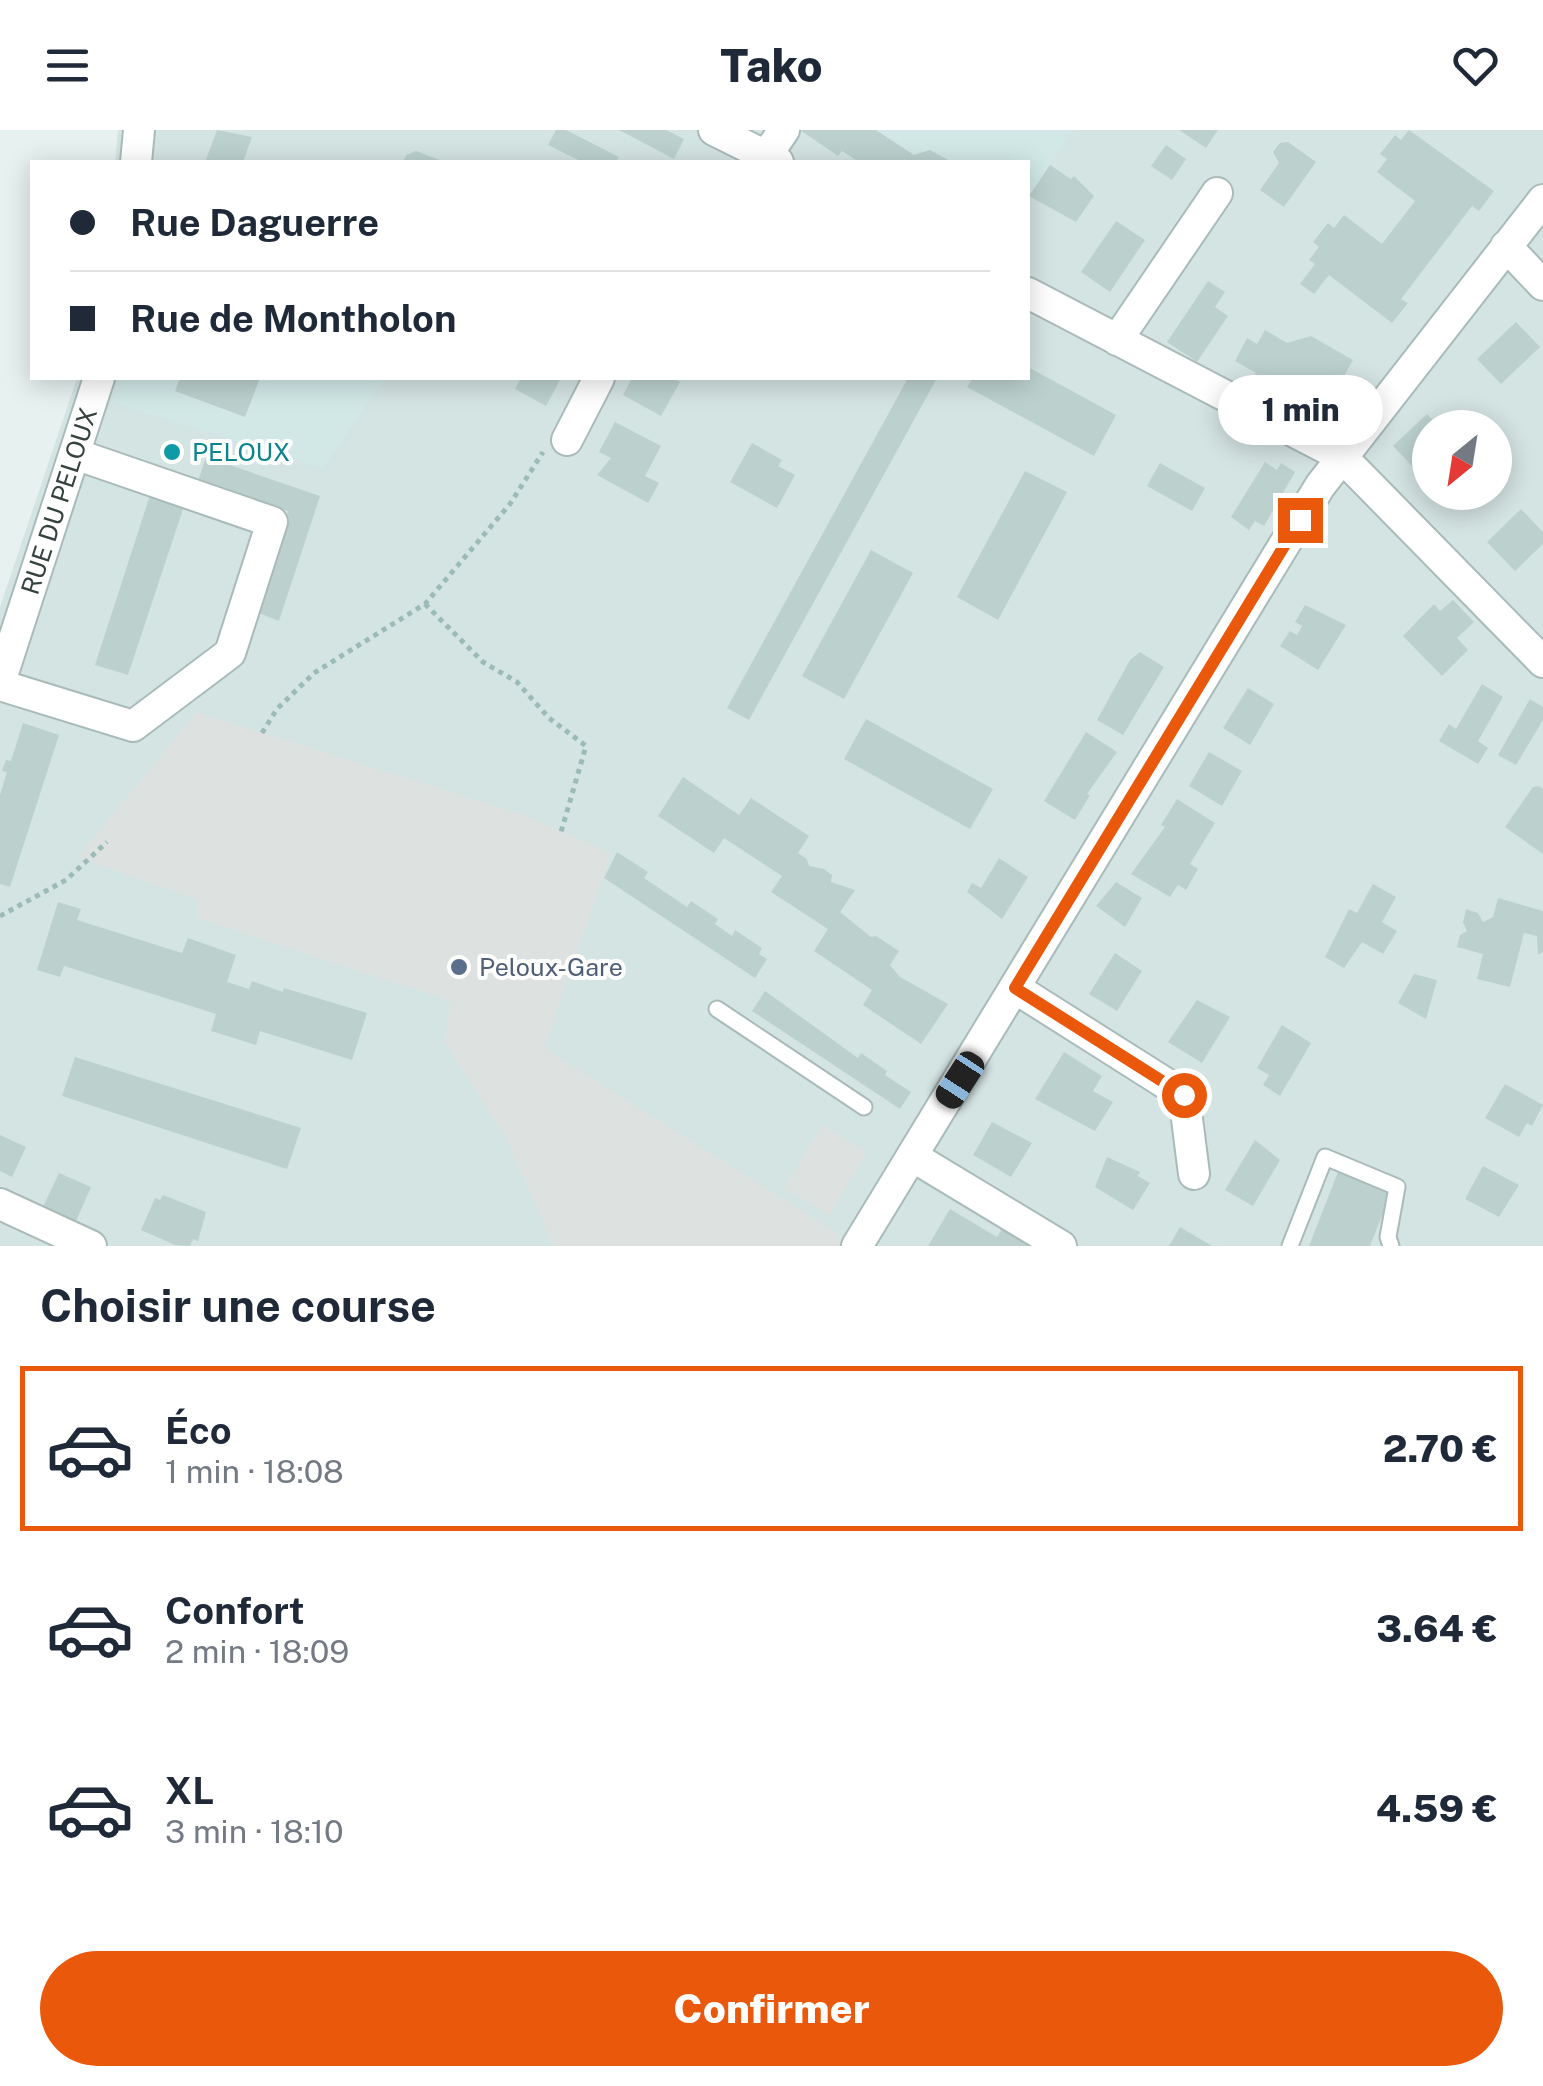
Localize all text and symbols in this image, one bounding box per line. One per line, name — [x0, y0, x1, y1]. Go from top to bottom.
icon: menu — [40, 38, 95, 93]
icon: heart — [1448, 38, 1503, 93]
text: Tako — [720, 39, 823, 92]
text: Rue Daguerre — [130, 200, 379, 245]
text: Rue de Montholon — [130, 296, 456, 341]
callout: 1 min — [1218, 375, 1382, 445]
text: 1 min — [1261, 391, 1340, 428]
street label: RUE DU PELOUX — [15, 404, 103, 598]
north arrow — [1412, 410, 1512, 510]
map controls — [1412, 410, 1512, 510]
place label: PELOUX — [192, 437, 290, 467]
marker: PELOUX — [161, 441, 183, 463]
route end — [1278, 498, 1323, 543]
place label: Peloux-Gare — [479, 952, 623, 982]
marker: Peloux-Gare — [448, 956, 470, 978]
car — [931, 1047, 989, 1113]
route start — [1162, 1073, 1207, 1118]
text: Choisir une course — [40, 1279, 436, 1332]
icon: car — [45, 1404, 135, 1494]
text: Éco — [165, 1408, 232, 1453]
text: 2.70 € — [1383, 1426, 1498, 1471]
text: 1 min · 18:08 — [165, 1453, 344, 1490]
icon: car — [45, 1584, 135, 1674]
text: Confort — [165, 1588, 305, 1633]
text: 3.64 € — [1376, 1606, 1498, 1651]
text: 2 min · 18:09 — [165, 1633, 349, 1670]
icon: car — [45, 1764, 135, 1854]
text: XL — [165, 1768, 214, 1813]
text: 4.59 € — [1376, 1786, 1498, 1831]
text: 3 min · 18:10 — [165, 1813, 343, 1850]
button: Confirmer — [40, 1951, 1503, 2066]

